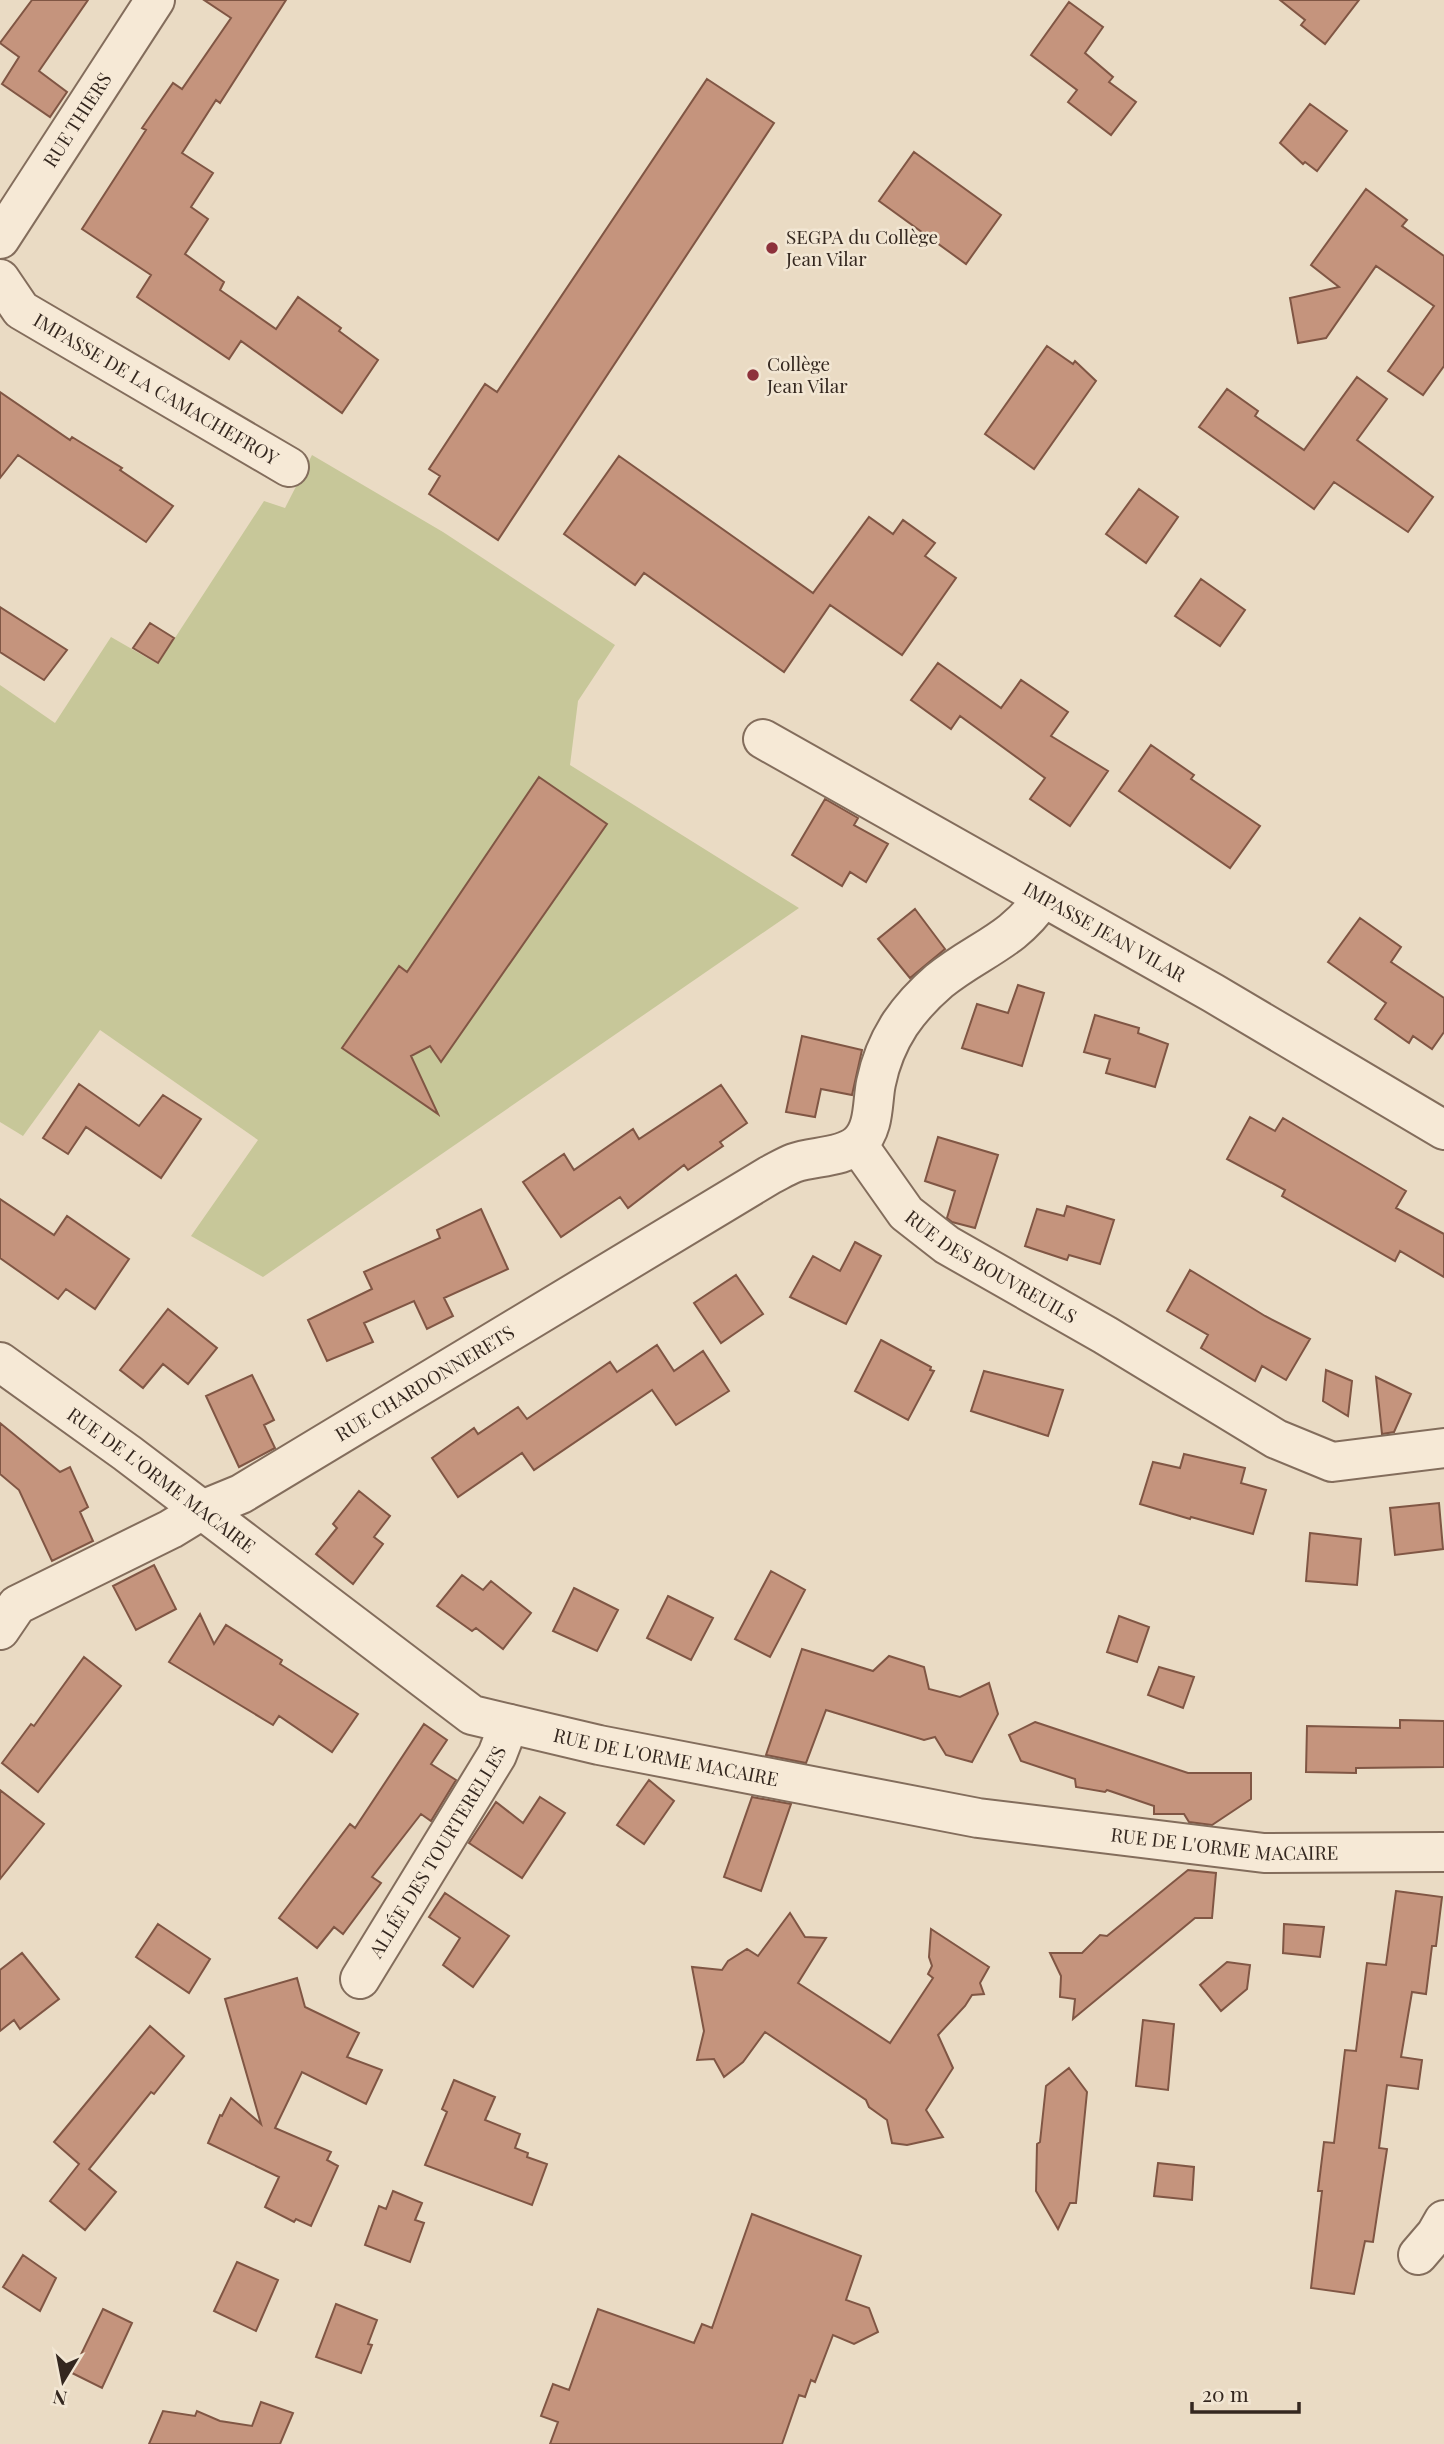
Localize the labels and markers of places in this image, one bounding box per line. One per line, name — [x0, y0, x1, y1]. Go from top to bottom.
place label: SEGPA du Collège Jean Vilar — [785, 223, 938, 271]
marker: SEGPA du Collège Jean Vilar — [764, 240, 780, 256]
place label: Collège Jean Vilar — [766, 350, 848, 398]
marker: Collège Jean Vilar — [745, 367, 761, 383]

